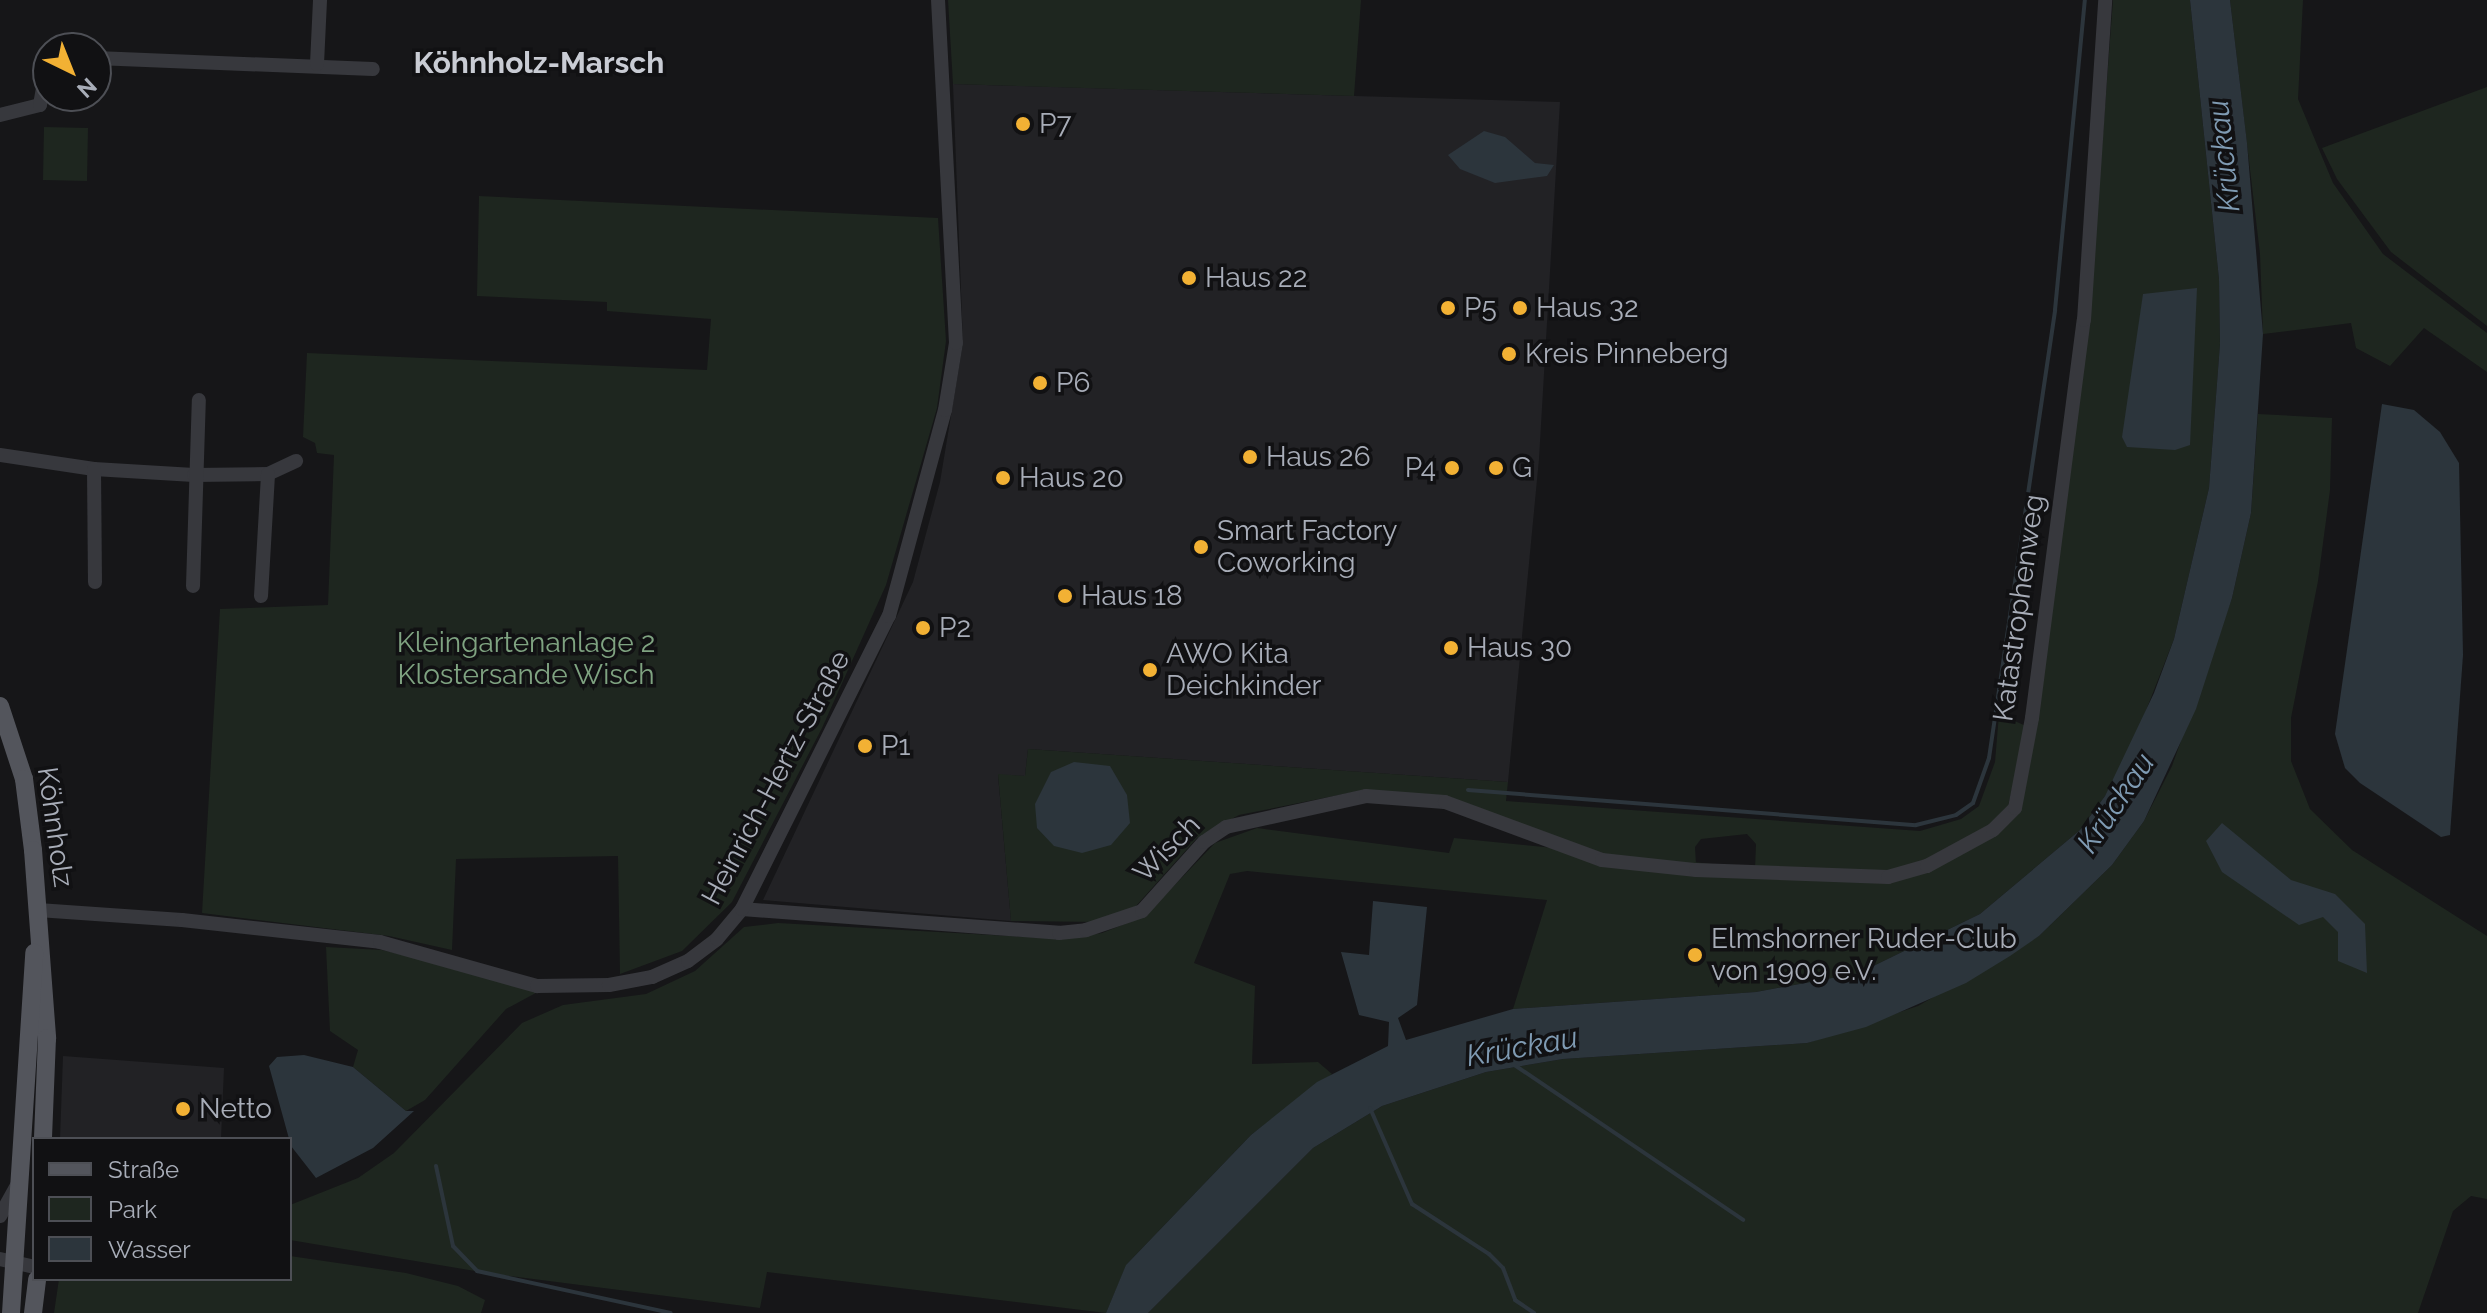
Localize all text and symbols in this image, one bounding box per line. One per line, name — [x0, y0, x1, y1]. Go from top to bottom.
north arrow — [32, 32, 112, 112]
district label: Köhnholz-Marsch — [414, 45, 664, 81]
text: N — [72, 73, 102, 103]
water label: Krückau — [2200, 98, 2248, 214]
place label: P7 — [1039, 107, 1071, 141]
marker: P7 — [1014, 115, 1032, 133]
place label: Haus 22 — [1205, 261, 1307, 295]
marker: Haus 22 — [1180, 269, 1198, 287]
place label: P5 — [1464, 291, 1497, 325]
place label: Haus 32 — [1536, 291, 1639, 325]
marker: P5 — [1439, 299, 1457, 317]
marker: Haus 32 — [1511, 299, 1529, 317]
place label: Kreis Pinneberg — [1525, 337, 1729, 371]
marker: Kreis Pinneberg — [1500, 345, 1518, 363]
place label: P6 — [1056, 366, 1090, 400]
marker: P6 — [1031, 374, 1049, 392]
place label: Haus 26 — [1266, 440, 1371, 474]
marker: Haus 26 — [1241, 448, 1259, 466]
place label: P4 — [1405, 451, 1436, 485]
place label: G — [1512, 451, 1532, 485]
marker: P4 — [1443, 459, 1461, 477]
marker: G — [1487, 459, 1505, 477]
place label: Haus 20 — [1019, 461, 1124, 495]
marker: Haus 20 — [994, 469, 1012, 487]
street label: Katastrophenweg — [1986, 492, 2052, 724]
place label: Smart Factory Coworking — [1217, 514, 1397, 580]
marker: Smart Factory Coworking — [1192, 538, 1210, 556]
place label: Haus 18 — [1081, 579, 1183, 613]
marker: Haus 18 — [1056, 587, 1074, 605]
place label: P2 — [939, 611, 971, 645]
marker: P2 — [914, 619, 932, 637]
park label: Kleingartenanlage 2 Klostersande Wisch — [397, 626, 655, 692]
place label: Haus 30 — [1467, 631, 1572, 665]
place label: AWO Kita Deichkinder — [1166, 637, 1321, 703]
marker: Haus 30 — [1442, 639, 1460, 657]
street label: Heinrich-Hertz-Straße — [695, 645, 857, 911]
marker: AWO Kita Deichkinder — [1141, 661, 1159, 679]
place label: P1 — [881, 729, 910, 763]
marker: P1 — [856, 737, 874, 755]
water label: Krückau — [2070, 746, 2162, 860]
street label: Köhnholz — [30, 765, 80, 889]
street label: Wisch — [1127, 809, 1207, 889]
place label: Elmshorner Ruder-Club von 1909 e.V. — [1711, 922, 2017, 988]
marker: Elmshorner Ruder-Club von 1909 e.V. — [1686, 946, 1704, 964]
water label: Krückau — [1463, 1020, 1581, 1074]
place label: Netto — [199, 1092, 272, 1126]
marker: Netto — [174, 1100, 192, 1118]
legend — [32, 1137, 292, 1281]
text: Straße — [108, 1155, 179, 1184]
text: Park — [108, 1195, 157, 1224]
text: Wasser — [108, 1235, 191, 1264]

